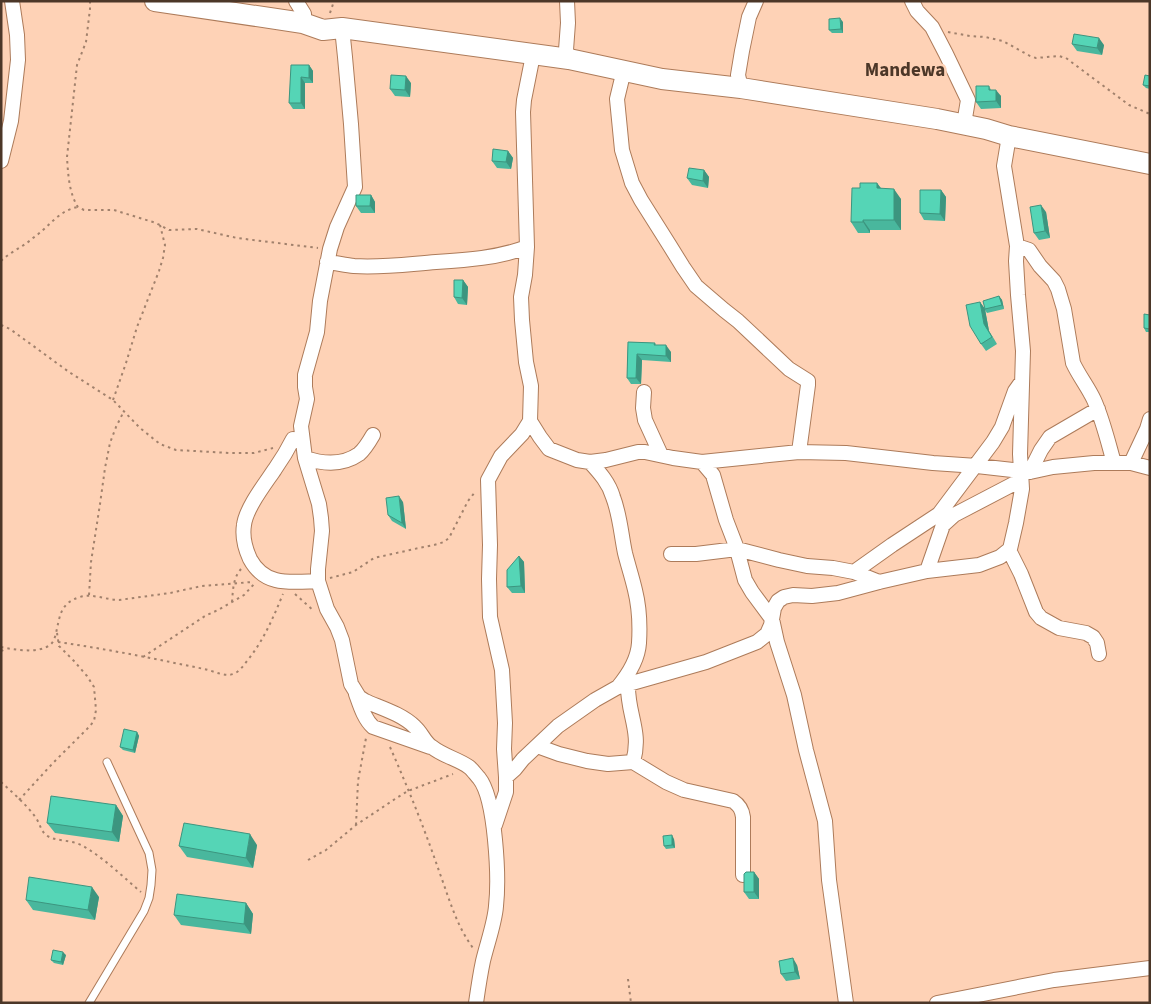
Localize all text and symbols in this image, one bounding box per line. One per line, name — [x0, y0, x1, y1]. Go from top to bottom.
district label: Mandewa — [865, 57, 945, 84]

